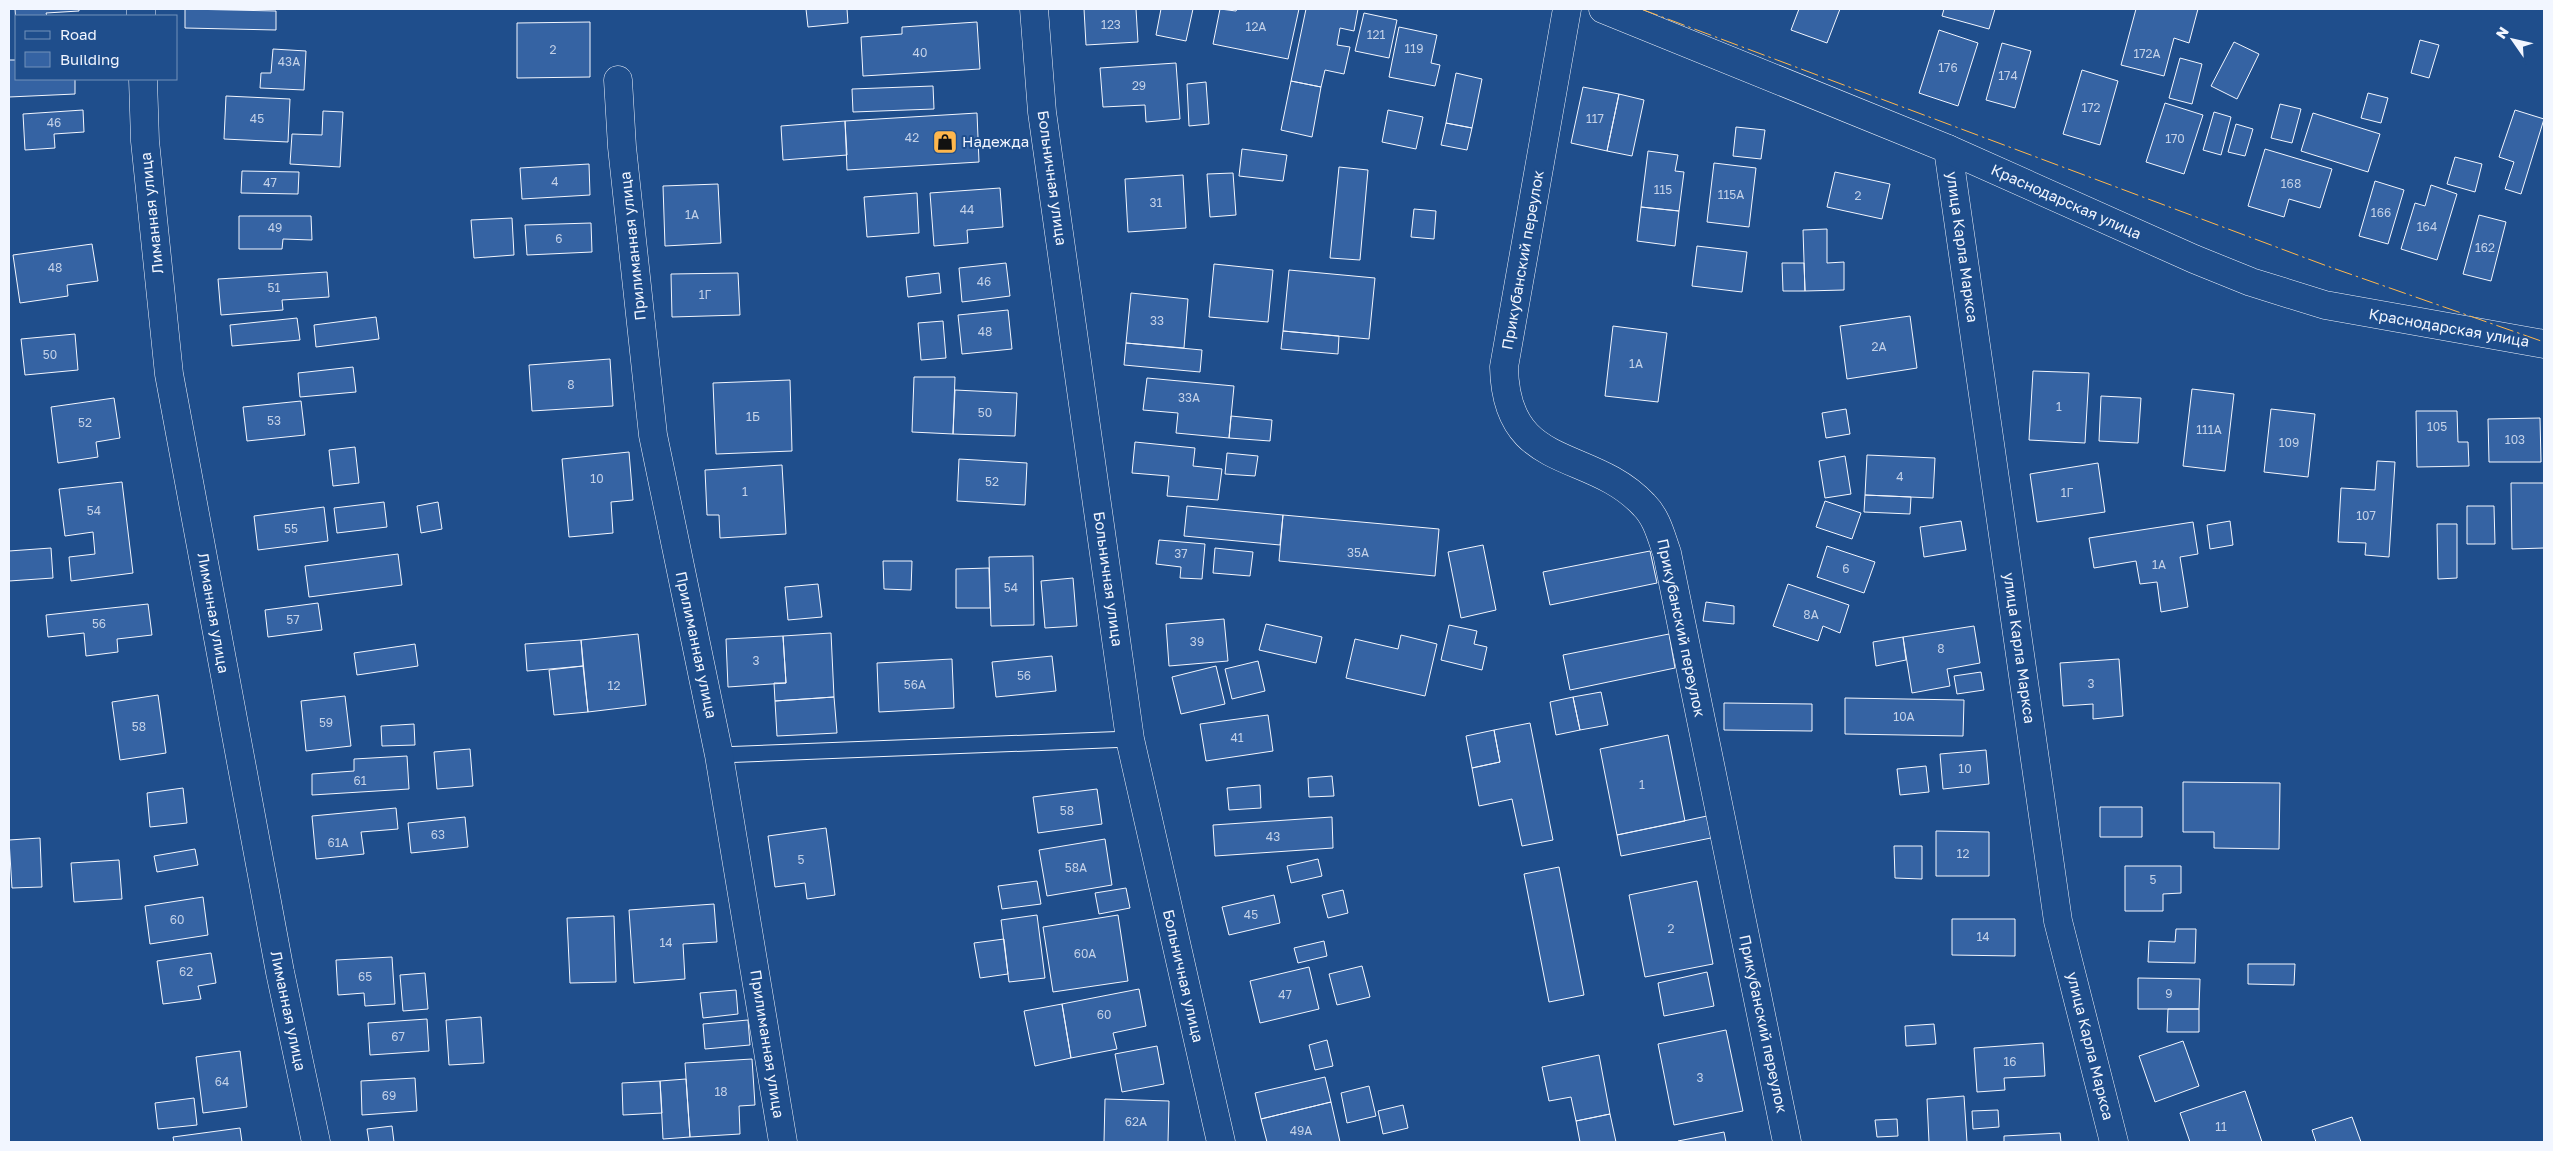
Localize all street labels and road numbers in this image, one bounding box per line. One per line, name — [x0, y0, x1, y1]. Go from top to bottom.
street label: Больничная улица — [1035, 109, 1071, 246]
street label: Лиманная улица — [136, 151, 166, 275]
street label: Краснодарская улица — [1988, 160, 2144, 242]
street label: Прикубанский переулок — [1497, 168, 1547, 351]
street label: улица Карла Маркса — [1943, 170, 1982, 323]
street label: Прилиманная улица — [615, 171, 649, 322]
street label: Краснодарская улица — [2368, 304, 2531, 350]
street label: Больничная улица — [1091, 510, 1127, 647]
street label: Прикубанский переулок — [1654, 537, 1710, 719]
street label: Лиманная улица — [195, 551, 233, 675]
street label: Прилиманная улица — [673, 570, 721, 720]
street label: улица Карла Маркса — [2000, 571, 2039, 724]
street label: Больничная улица — [1160, 908, 1208, 1044]
street label: Прикубанский переулок — [1736, 933, 1792, 1115]
street label: Лиманная улица — [267, 949, 310, 1072]
street label: Прилиманная улица — [747, 968, 789, 1119]
street label: улица Карла Маркса — [2064, 970, 2118, 1122]

